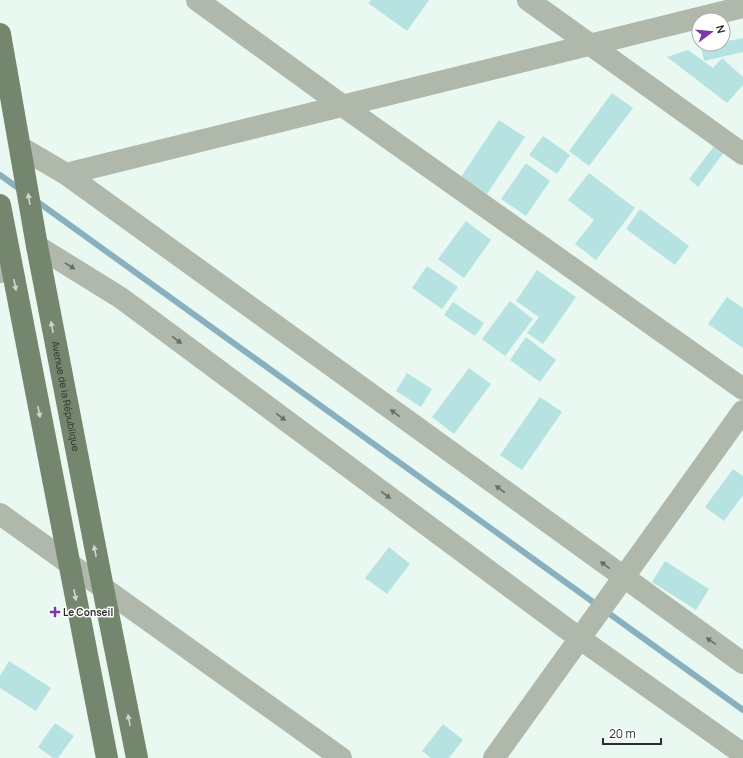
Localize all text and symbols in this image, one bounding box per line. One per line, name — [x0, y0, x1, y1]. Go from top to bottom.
north arrow — [691, 12, 731, 52]
text: N — [713, 23, 729, 35]
one-way arrow — [26, 193, 32, 205]
one-way arrow — [64, 263, 76, 270]
one-way arrow — [12, 278, 18, 291]
one-way arrow — [49, 321, 55, 333]
one-way arrow — [171, 336, 182, 344]
street label: Avenue de la République — [48, 340, 83, 453]
one-way arrow — [37, 406, 43, 418]
one-way arrow — [389, 408, 400, 417]
one-way arrow — [276, 413, 287, 421]
one-way arrow — [495, 485, 505, 493]
one-way arrow — [380, 491, 391, 499]
one-way arrow — [92, 545, 98, 557]
one-way arrow — [600, 561, 611, 569]
one-way arrow — [72, 589, 78, 601]
place label: Le Conseil — [63, 605, 113, 619]
marker: Le Conseil — [50, 607, 60, 617]
one-way arrow — [706, 636, 717, 645]
one-way arrow — [126, 714, 132, 726]
scale bar — [603, 720, 661, 746]
text: 20 m — [609, 725, 636, 742]

